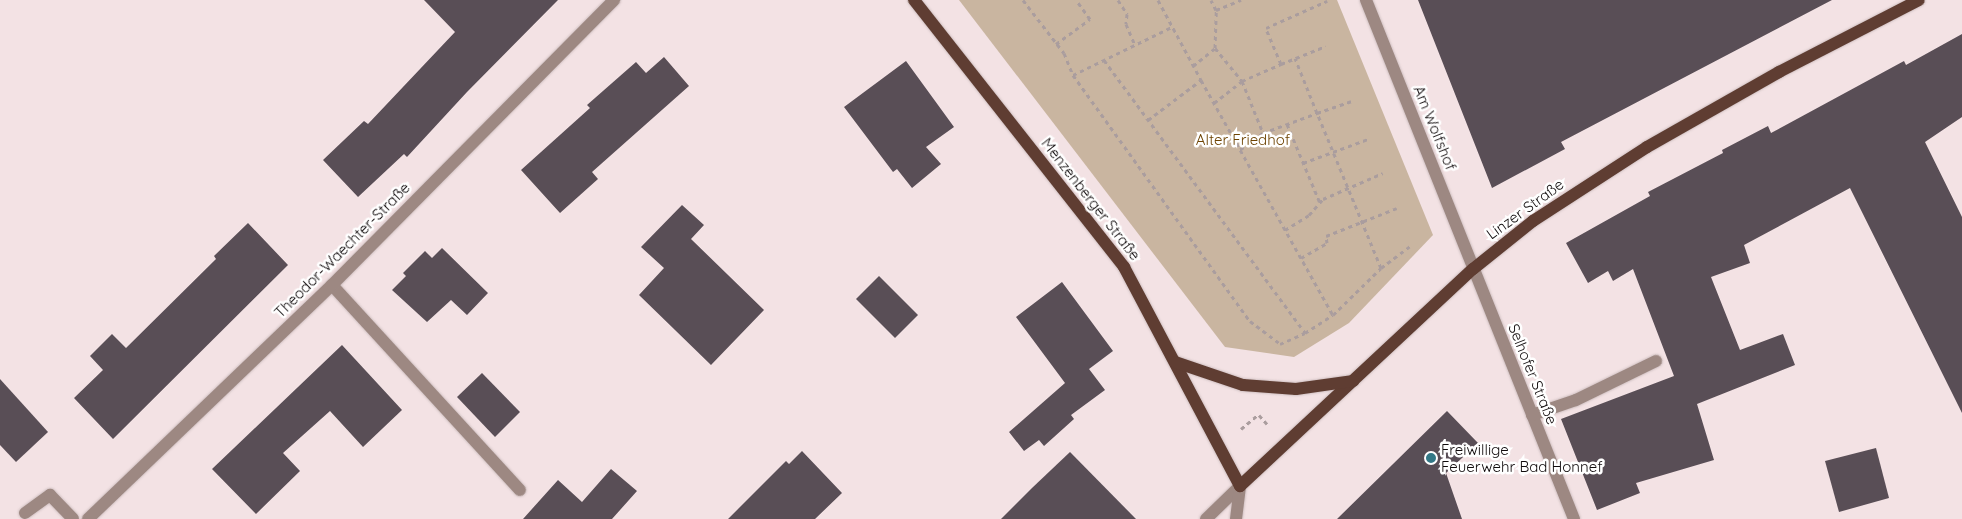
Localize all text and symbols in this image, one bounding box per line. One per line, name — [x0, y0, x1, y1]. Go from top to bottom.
street label: Am Wolfshof — [1410, 83, 1460, 173]
park label: Alter Friedhof — [1196, 131, 1290, 149]
street label: Menzenberger Straße — [1038, 134, 1144, 264]
street label: Linzer Straße — [1483, 175, 1567, 243]
street label: Theodor-Waechter-Straße — [271, 179, 413, 321]
street label: Selhofer Straße — [1505, 321, 1561, 427]
place label: Freiwillige Feuerwehr Bad Honnef — [1441, 440, 1603, 475]
marker: Freiwillige Feuerwehr Bad Honnef — [1425, 452, 1437, 464]

